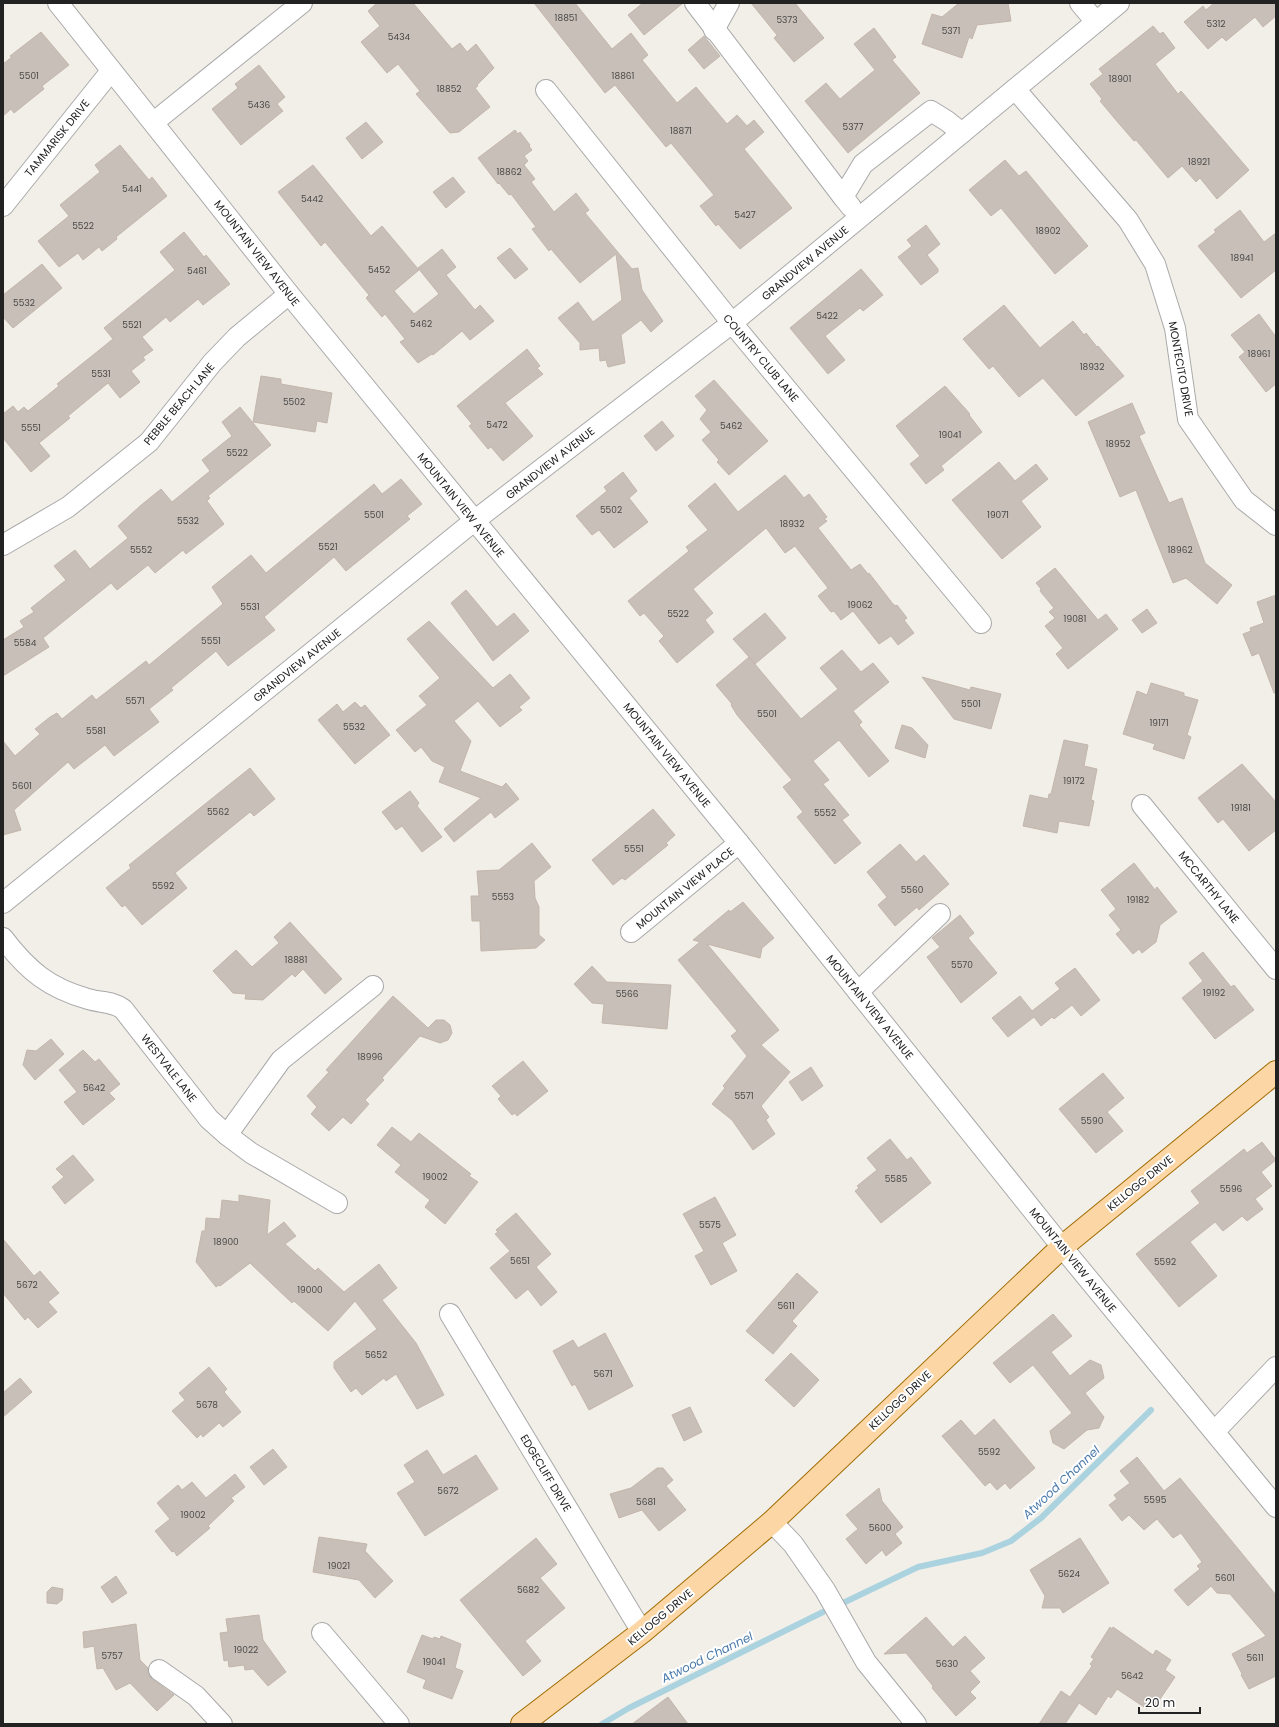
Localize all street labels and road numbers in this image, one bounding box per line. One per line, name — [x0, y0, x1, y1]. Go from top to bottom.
street label: TAMMARISK DRIVE — [21, 96, 93, 180]
street label: MOUNTAIN VIEW AVENUE — [210, 197, 304, 309]
street label: GRANDVIEW AVENUE — [758, 222, 852, 304]
street label: COUNTRY CLUB LANE — [719, 311, 803, 405]
street label: MONTECITO DRIVE — [1165, 320, 1197, 418]
street label: PEBBLE BEACH LANE — [140, 359, 218, 449]
street label: GRANDVIEW AVENUE — [502, 423, 598, 503]
street label: MOUNTAIN VIEW AVENUE — [414, 449, 508, 561]
street label: GRANDVIEW AVENUE — [250, 625, 344, 705]
street label: MOUNTAIN VIEW AVENUE — [620, 699, 714, 811]
street label: MOUNTAIN VIEW PLACE — [632, 843, 738, 933]
street label: MCCARTHY LANE — [1175, 847, 1243, 927]
street label: MOUNTAIN VIEW AVENUE — [823, 951, 917, 1063]
street label: WESTVALE LANE — [137, 1031, 201, 1105]
street label: KELLOGG DRIVE — [1104, 1151, 1176, 1215]
street label: MOUNTAIN VIEW AVENUE — [1026, 1204, 1120, 1316]
street label: KELLOGG DRIVE — [865, 1367, 935, 1433]
street label: EDGECLIFF DRIVE — [517, 1431, 575, 1515]
street label: KELLOGG DRIVE — [624, 1585, 696, 1649]

